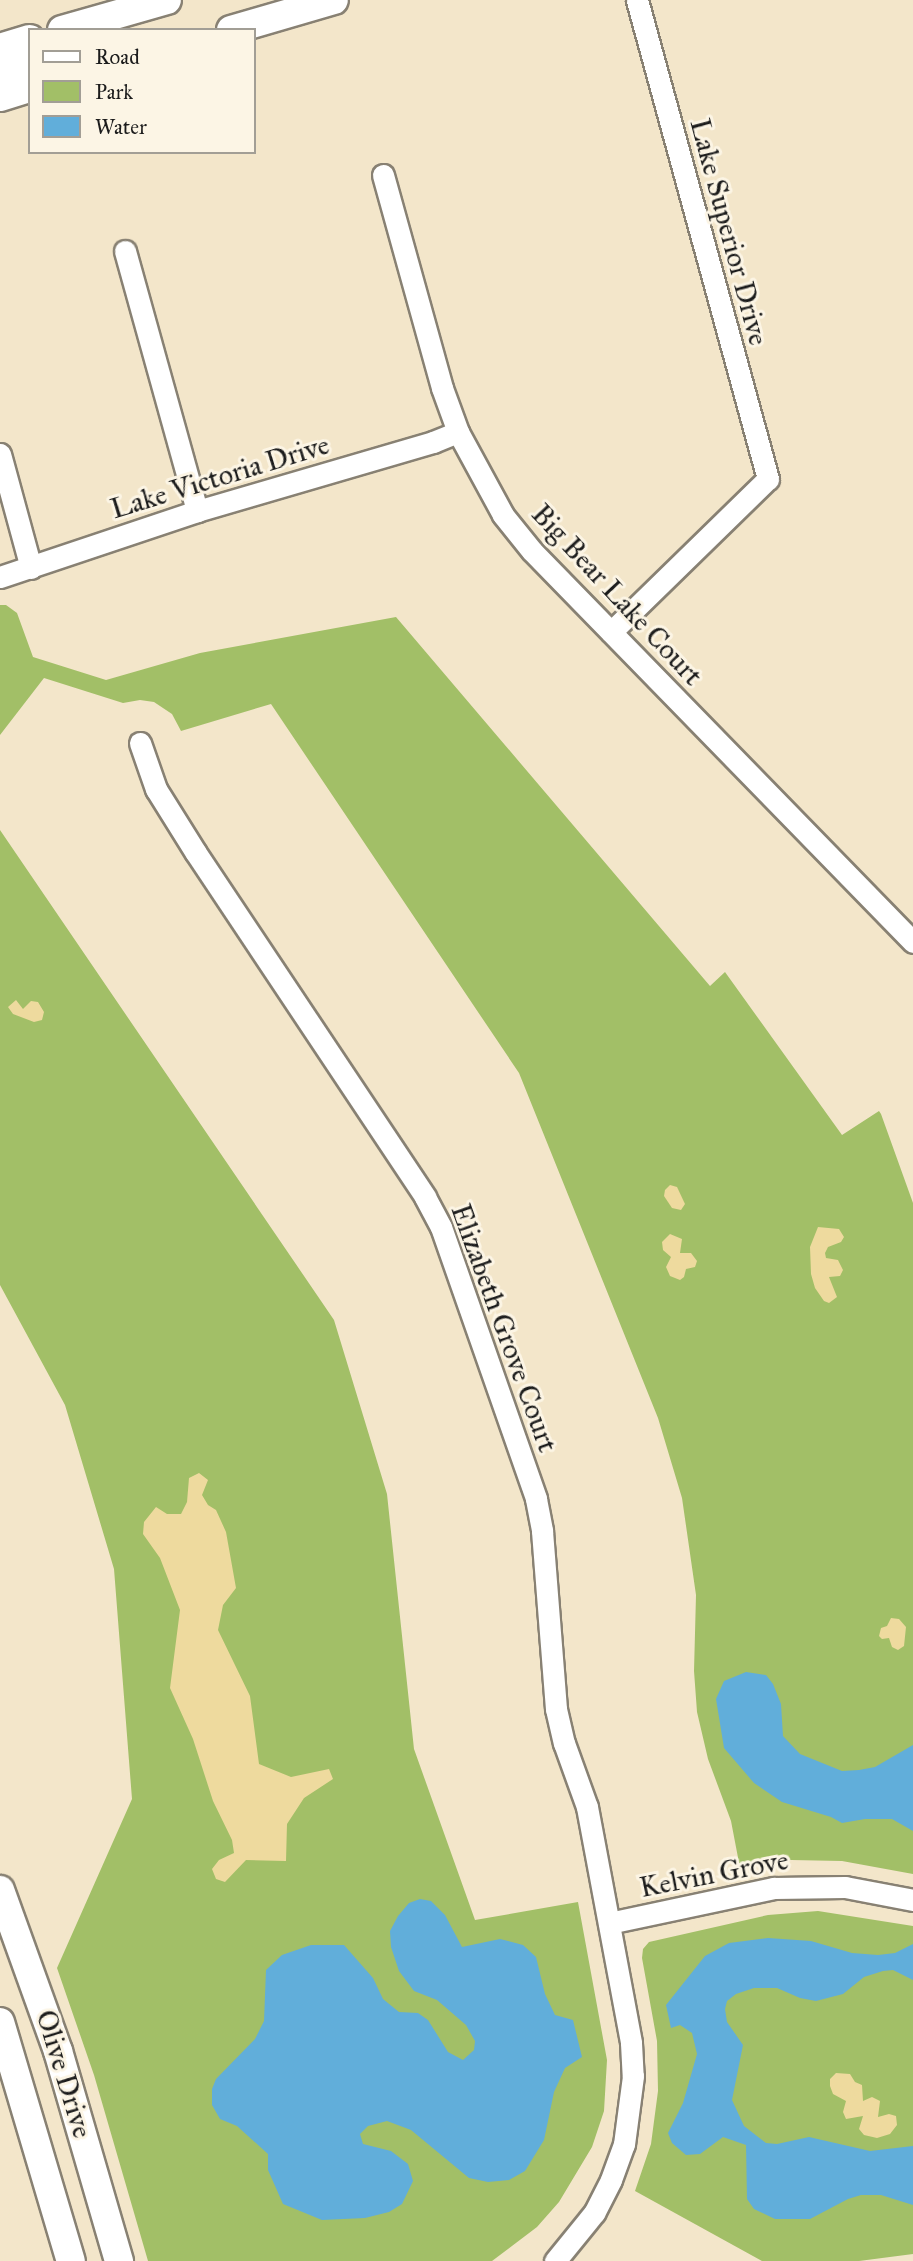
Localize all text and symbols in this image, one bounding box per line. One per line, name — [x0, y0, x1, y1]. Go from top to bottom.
legend — [28, 28, 256, 154]
text: Road — [95, 44, 140, 70]
text: Park — [95, 79, 133, 105]
text: Water — [95, 114, 147, 140]
street label: Lake Superior Drive — [683, 115, 775, 349]
street label: Lake Victoria Drive — [107, 428, 333, 526]
street label: Big Bear Lake Court — [524, 497, 710, 693]
street label: Elizabeth Grove Court — [444, 1199, 564, 1457]
street label: Kelvin Grove — [637, 1843, 791, 1905]
street label: Olive Drive — [29, 2006, 99, 2142]

